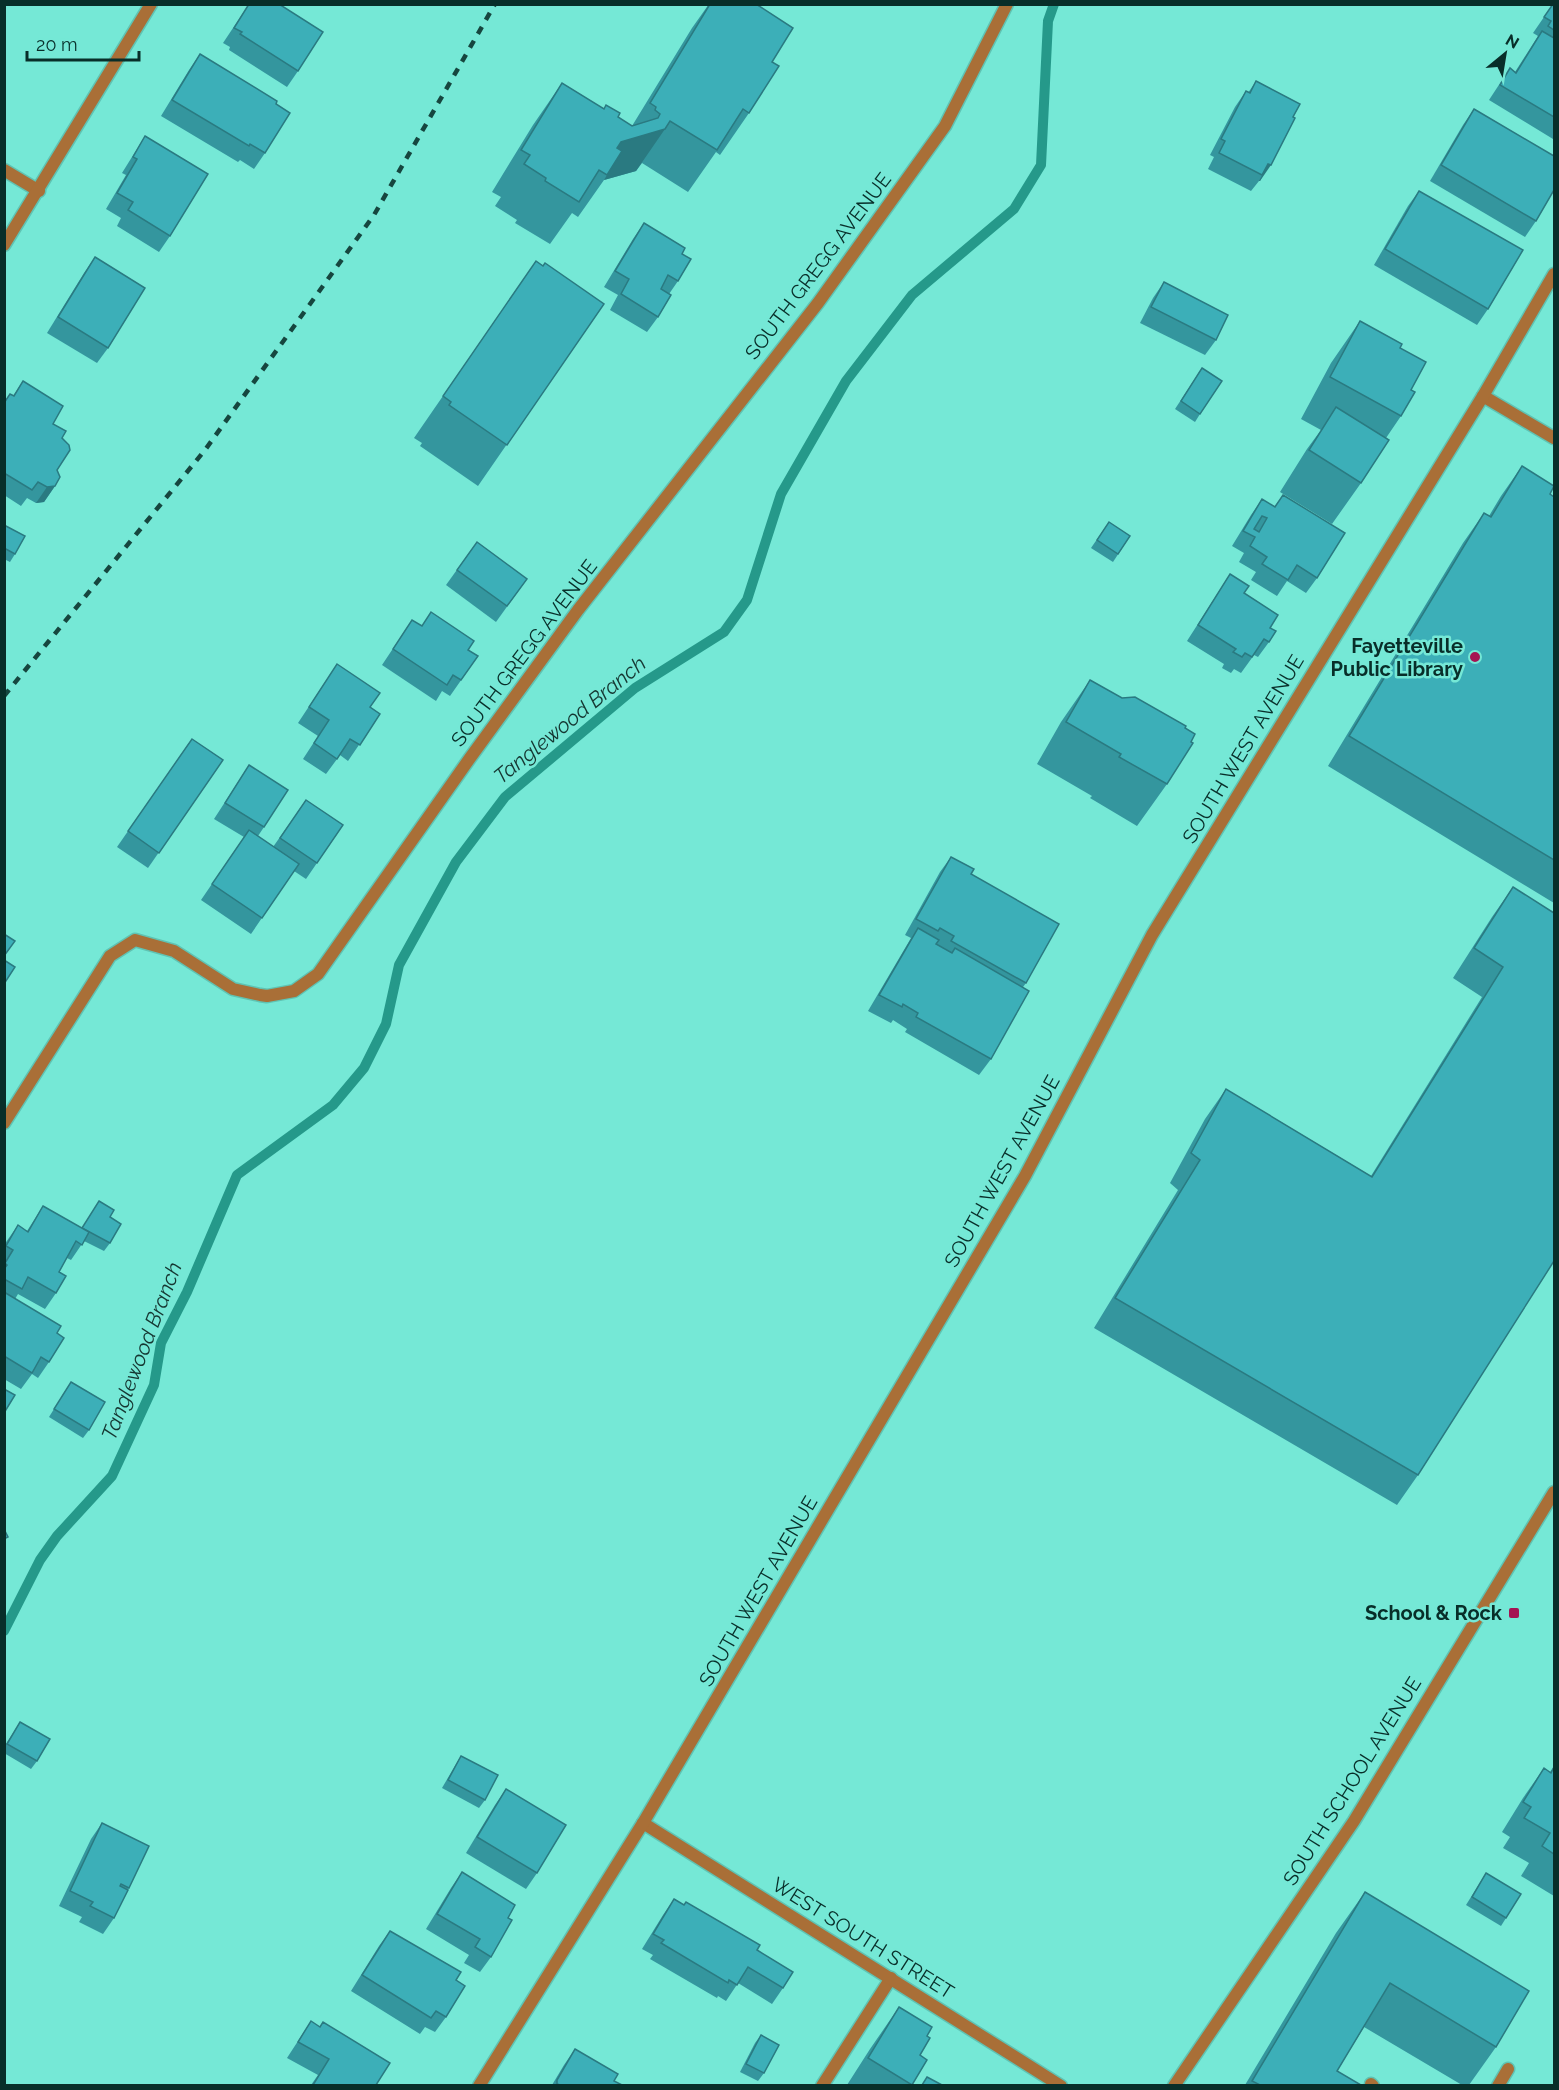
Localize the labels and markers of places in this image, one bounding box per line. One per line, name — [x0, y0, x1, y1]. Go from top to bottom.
place label: Fayetteville Public Library — [1331, 634, 1463, 681]
marker: Fayetteville Public Library — [1468, 650, 1482, 664]
place label: School & Rock — [1365, 1601, 1503, 1625]
marker: School & Rock — [1507, 1606, 1521, 1620]

